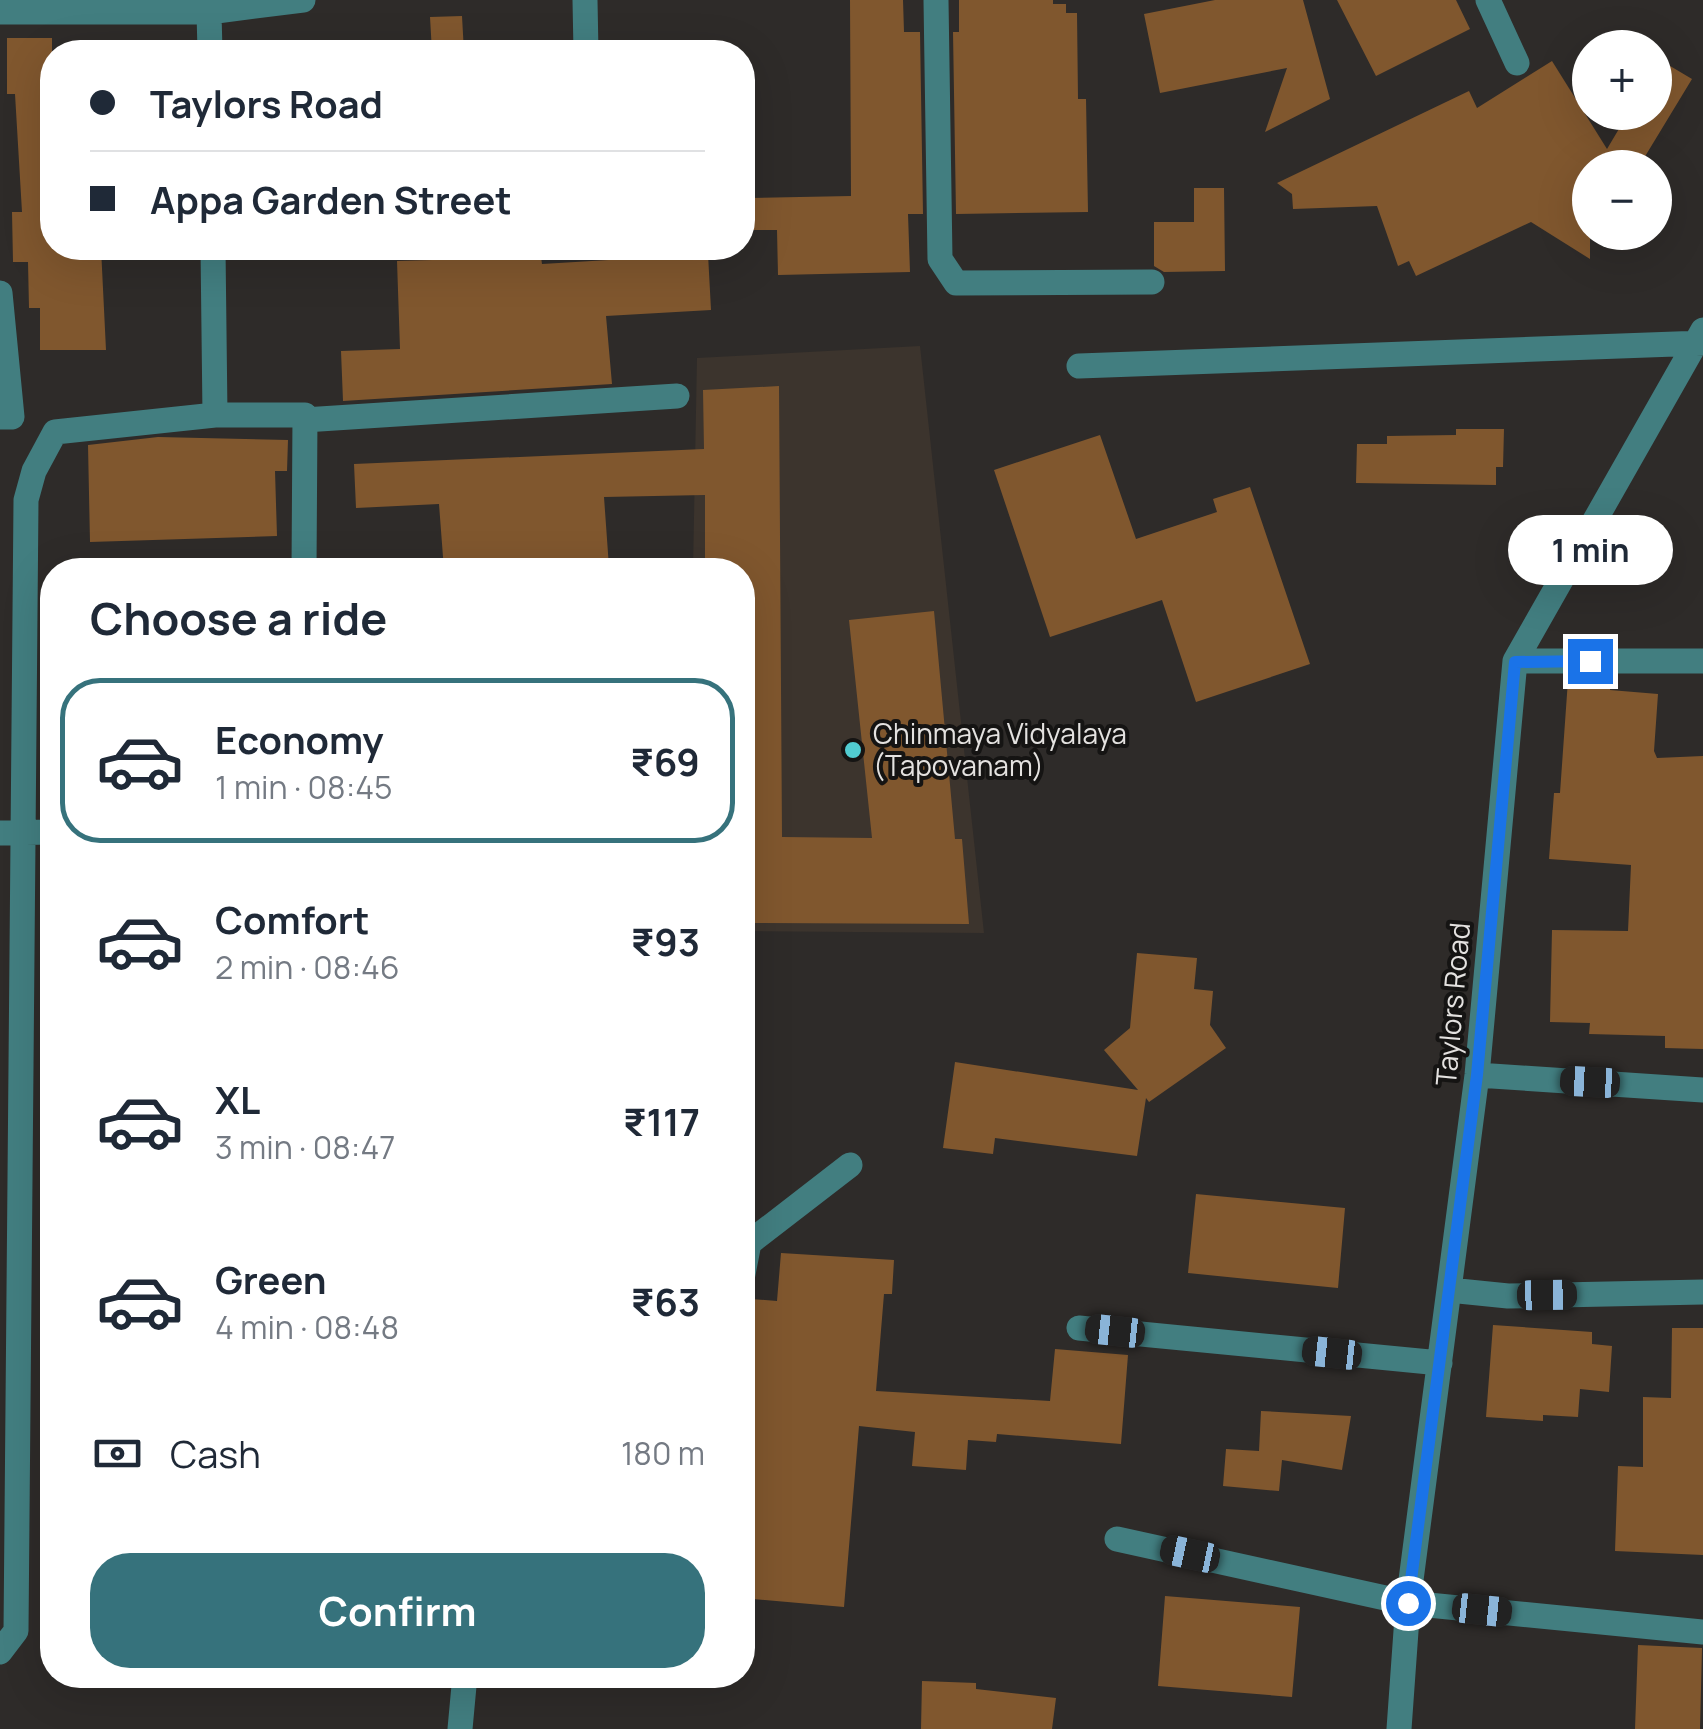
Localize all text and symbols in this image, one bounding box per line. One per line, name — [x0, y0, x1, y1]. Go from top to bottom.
map controls — [1572, 30, 1672, 250]
button: + — [1572, 30, 1672, 130]
text: Taylors Road — [150, 77, 383, 129]
button: − — [1572, 150, 1672, 250]
text: Appa Garden Street — [150, 173, 512, 225]
callout: 1 min — [1508, 516, 1672, 586]
text: 1 min — [1551, 528, 1630, 572]
text: Choose a ride — [90, 587, 387, 649]
route end — [1568, 639, 1613, 684]
text: Economy — [215, 713, 384, 765]
place label: Chinmaya Vidyalaya (Tapovanam) — [873, 714, 1127, 784]
icon: car — [95, 716, 185, 806]
text: ₹69 — [630, 735, 700, 787]
marker: Chinmaya Vidyalaya (Tapovanam) — [842, 739, 864, 761]
text: 1 min · 08:45 — [215, 765, 393, 809]
text: Comfort — [215, 893, 369, 945]
icon: car — [95, 896, 185, 986]
text: ₹93 — [631, 915, 700, 967]
street label: Taylors Road — [1426, 921, 1478, 1087]
text: 2 min · 08:46 — [215, 945, 400, 989]
car — [1559, 1065, 1621, 1099]
text: XL — [215, 1073, 260, 1125]
icon: car — [95, 1076, 185, 1166]
text: ₹117 — [623, 1095, 700, 1147]
text: 3 min · 08:47 — [215, 1125, 395, 1169]
text: Green — [215, 1253, 327, 1305]
icon: car — [95, 1256, 185, 1346]
text: ₹63 — [631, 1275, 700, 1327]
car — [1517, 1279, 1577, 1311]
text: 4 min · 08:48 — [215, 1305, 399, 1349]
car — [1084, 1313, 1146, 1349]
car — [1301, 1335, 1363, 1371]
icon: cash — [90, 1426, 145, 1481]
text: Cash — [170, 1427, 261, 1479]
text: 180 m — [621, 1431, 705, 1475]
car — [1158, 1533, 1222, 1575]
button: Confirm — [90, 1553, 705, 1668]
route start — [1386, 1581, 1431, 1626]
car — [1451, 1592, 1513, 1628]

